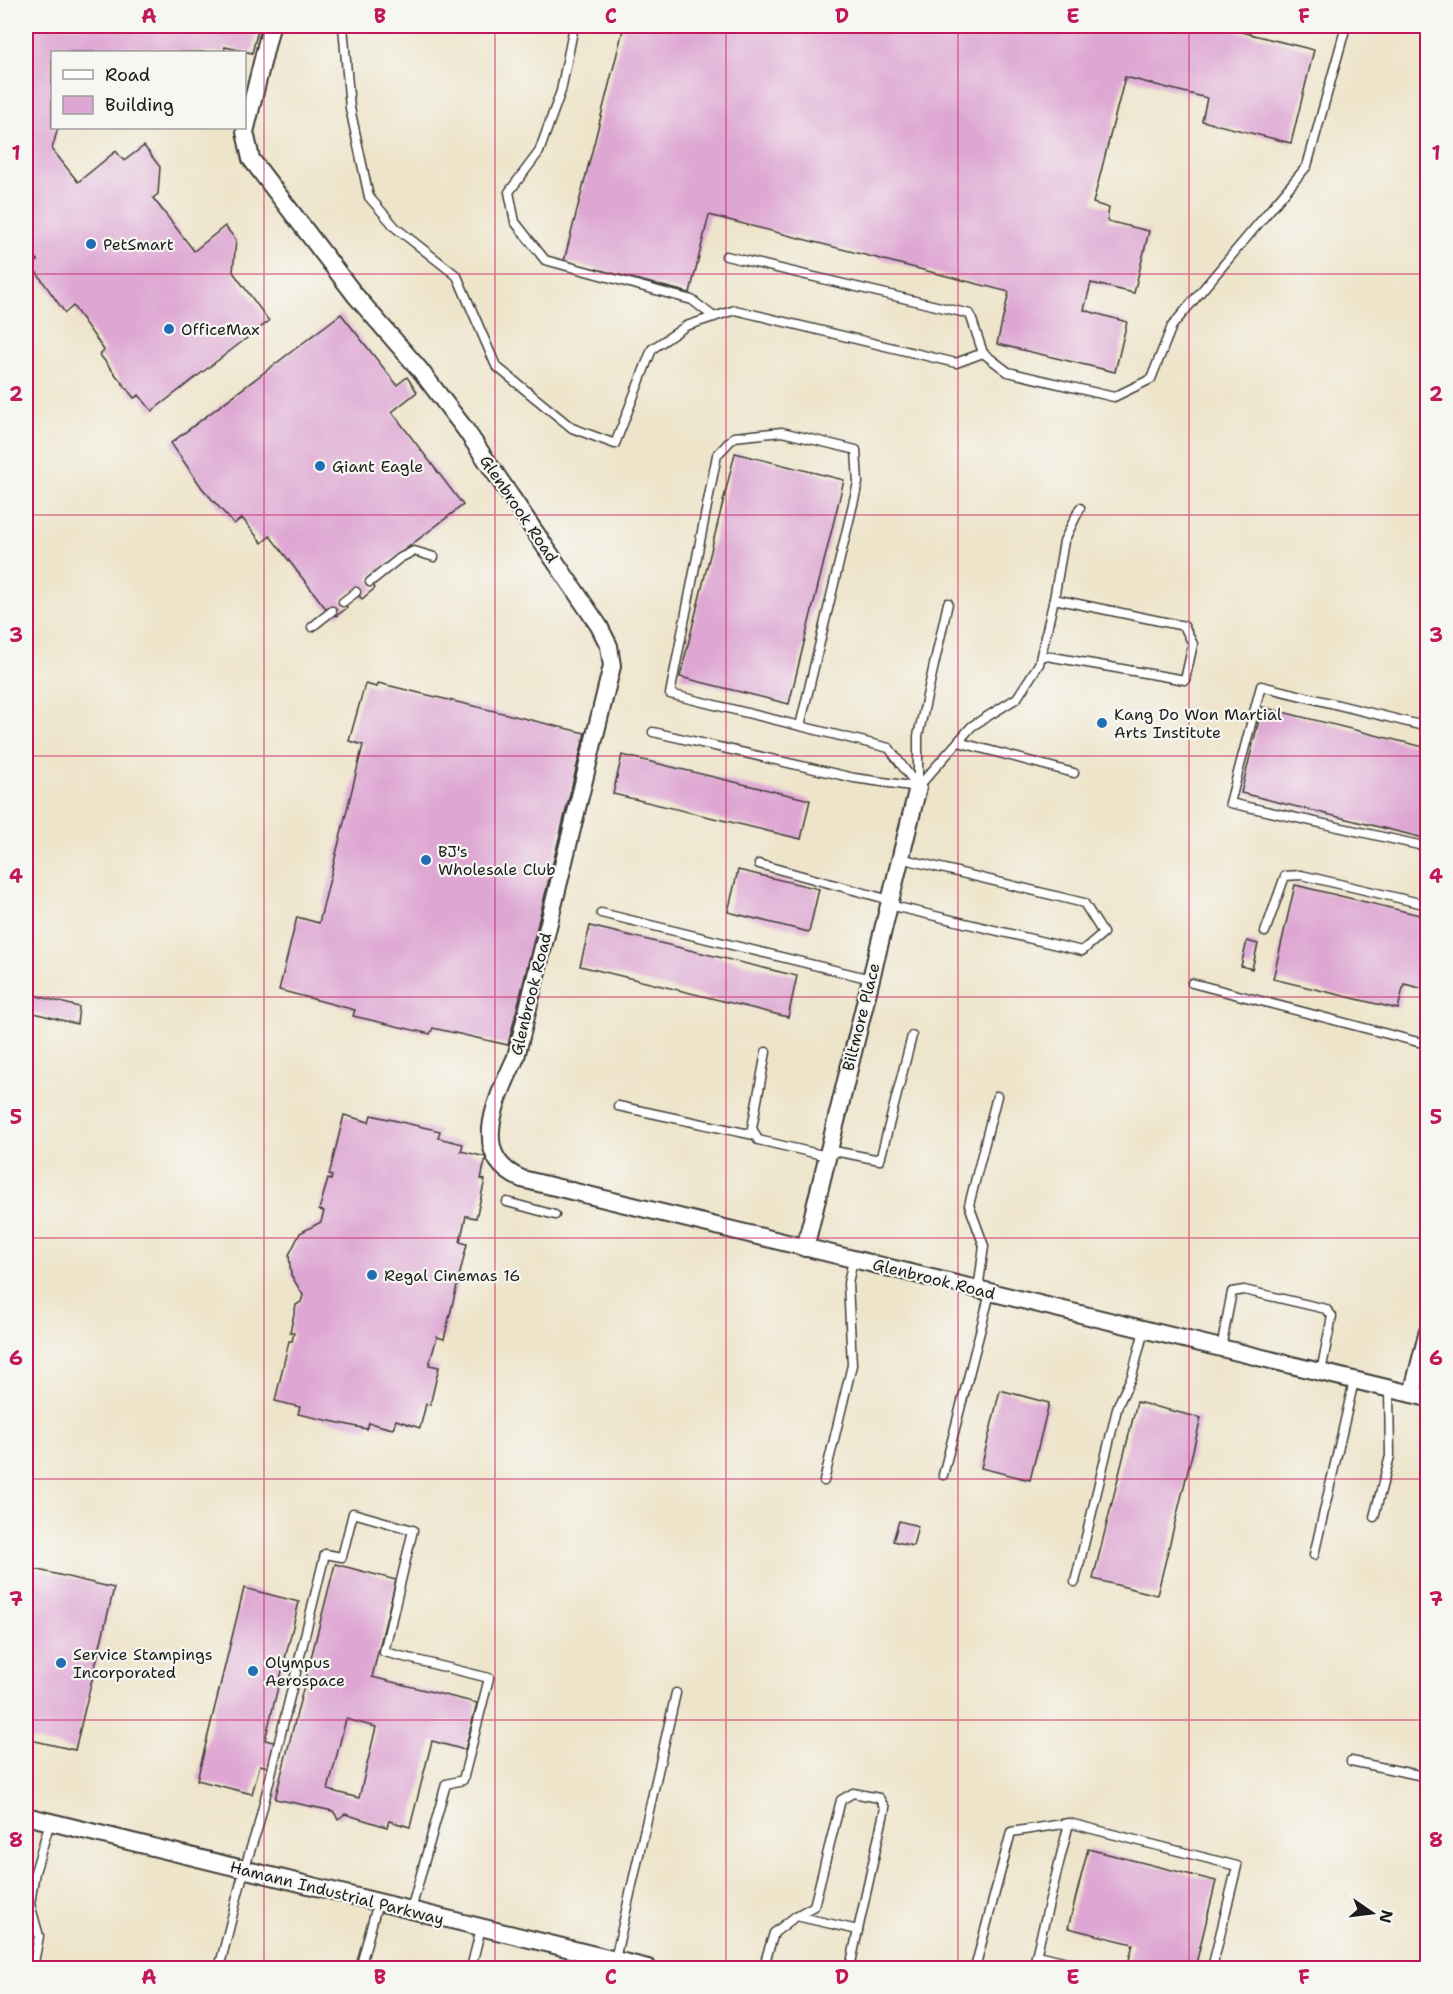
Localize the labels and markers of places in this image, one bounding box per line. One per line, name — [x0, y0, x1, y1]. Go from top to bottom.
place label: PetSmart — [103, 234, 174, 255]
marker: PetSmart — [84, 237, 98, 251]
place label: OfficeMax — [181, 319, 260, 340]
marker: OfficeMax — [162, 322, 176, 336]
place label: Giant Eagle — [332, 456, 423, 477]
marker: Giant Eagle — [313, 459, 327, 473]
place label: Kang Do Won Martial Arts Institute — [1114, 704, 1282, 743]
marker: Kang Do Won Martial Arts Institute — [1095, 716, 1109, 730]
place label: BJ's Wholesale Club — [438, 841, 556, 880]
marker: BJ's Wholesale Club — [419, 853, 433, 867]
place label: Regal Cinemas 16 — [384, 1265, 521, 1286]
marker: Regal Cinemas 16 — [365, 1268, 379, 1282]
place label: Service Stampings Incorporated — [73, 1644, 213, 1683]
place label: Olympus Aerospace — [265, 1652, 345, 1691]
marker: Service Stampings Incorporated — [54, 1656, 68, 1670]
marker: Olympus Aerospace — [246, 1664, 260, 1678]

